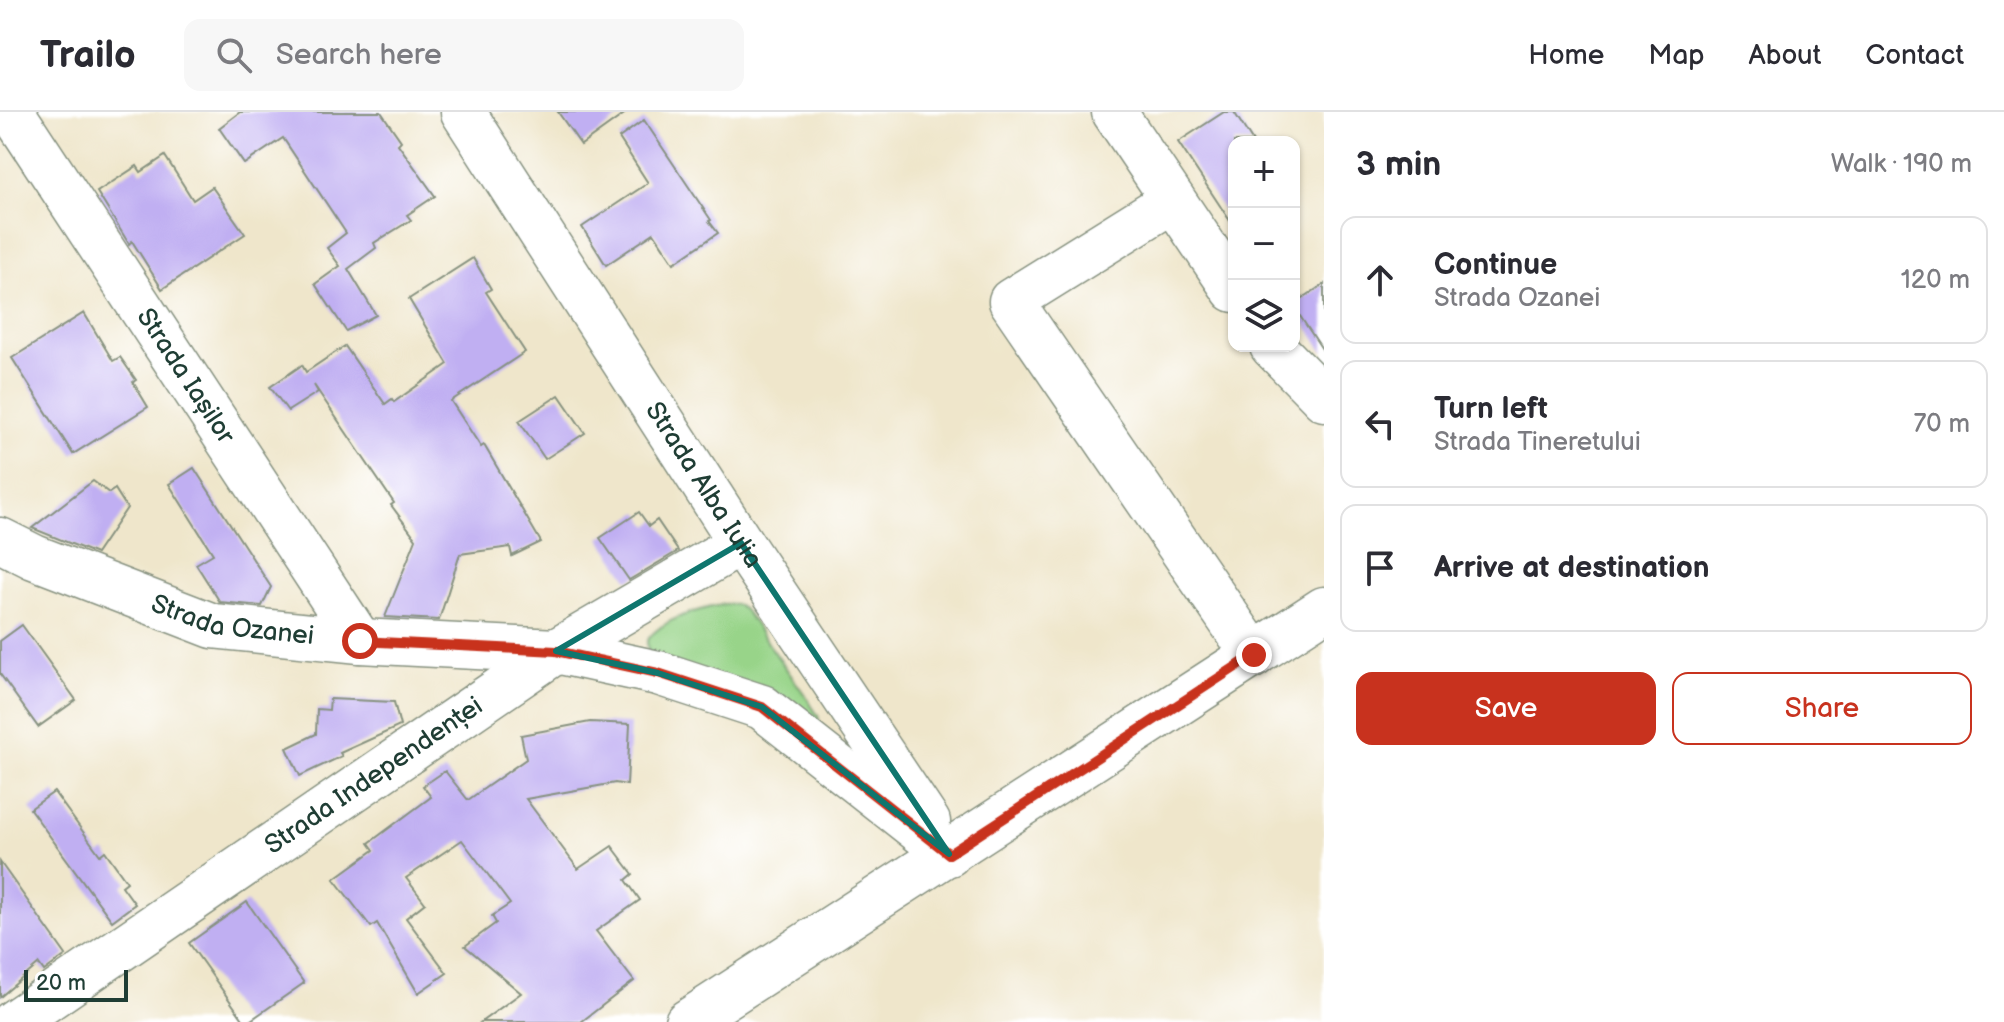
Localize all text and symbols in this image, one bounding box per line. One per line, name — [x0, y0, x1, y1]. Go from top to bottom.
search box — [184, 19, 744, 91]
text: Trailo — [40, 33, 136, 78]
icon: search — [212, 33, 256, 77]
text: Search here — [276, 37, 442, 73]
text: Home — [1528, 39, 1604, 72]
text: Map — [1648, 39, 1705, 72]
text: About — [1749, 39, 1821, 72]
text: Contact — [1865, 39, 1964, 72]
map controls — [1228, 136, 1300, 352]
button: + — [1228, 136, 1300, 208]
text: 3 min — [1356, 144, 1441, 185]
text: Walk · 190 m — [1831, 149, 1972, 180]
button: − — [1228, 208, 1300, 280]
text: Continue — [1434, 247, 1557, 283]
icon: ahead — [1358, 258, 1402, 302]
text: 120 m — [1901, 265, 1970, 296]
button: layers — [1228, 280, 1300, 352]
text: Strada Ozanei — [1434, 283, 1600, 314]
street label: Strada Iașilor — [130, 303, 242, 450]
text: Turn left — [1434, 391, 1548, 427]
street label: Strada Alba Iulia — [639, 396, 769, 574]
icon: left — [1358, 402, 1402, 446]
text: 70 m — [1913, 409, 1970, 440]
text: Strada Tineretului — [1434, 427, 1641, 458]
icon: arrive — [1358, 546, 1402, 590]
text: Arrive at destination — [1434, 550, 1710, 586]
street label: Strada Ozanei — [147, 588, 315, 652]
route start — [342, 623, 378, 659]
route end — [1236, 637, 1272, 673]
button: Save — [1356, 672, 1656, 745]
button: Share — [1672, 672, 1972, 745]
street label: Strada Independenței — [259, 690, 488, 861]
scale bar — [24, 966, 128, 1002]
text: 20 m — [36, 970, 86, 997]

